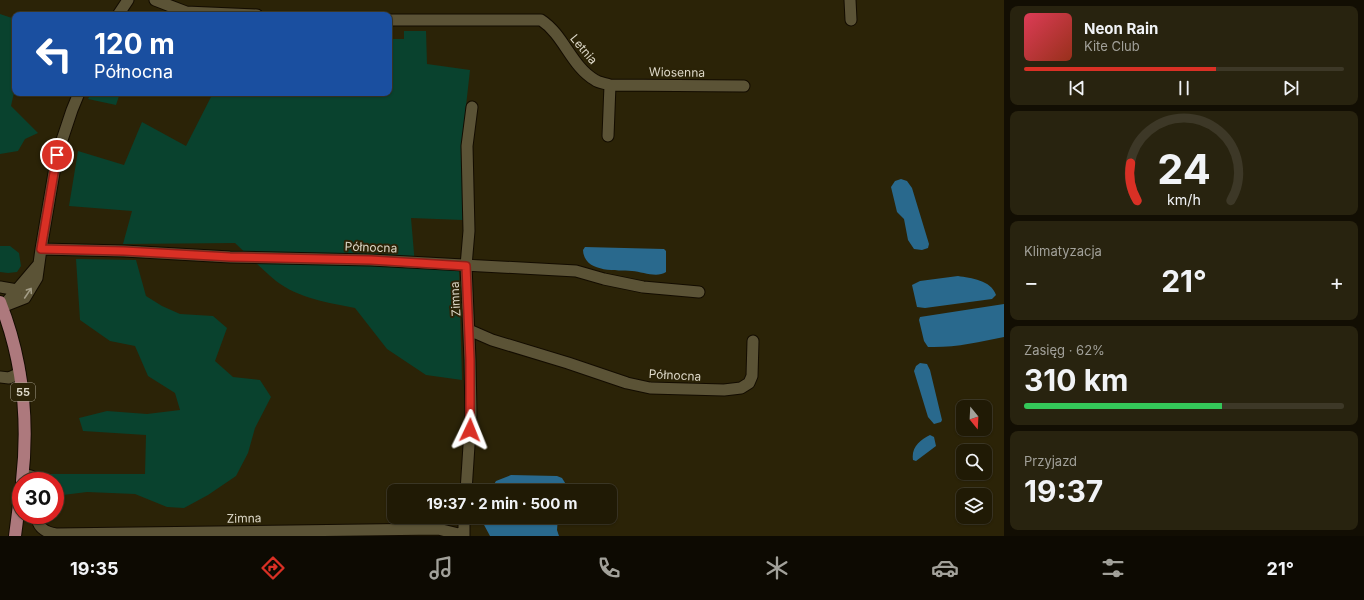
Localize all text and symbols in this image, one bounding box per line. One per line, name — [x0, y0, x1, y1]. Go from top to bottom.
text: Neon Rain — [1084, 19, 1158, 38]
text: 120 m — [94, 27, 175, 61]
icon: left — [28, 28, 80, 80]
street label: Letnia — [567, 31, 601, 67]
text: Kite Club — [1084, 38, 1140, 54]
text: Północna — [94, 61, 173, 82]
street label: Wiosenna — [649, 64, 705, 80]
icon: previous — [1066, 77, 1088, 99]
icon: pause — [1173, 77, 1195, 99]
icon: next — [1280, 77, 1302, 99]
pin — [40, 138, 74, 172]
icon: arrive — [46, 144, 68, 166]
text: 24 — [1157, 144, 1211, 194]
text: km/h — [1167, 191, 1201, 208]
street label: Północna — [344, 239, 398, 255]
text: Klimatyzacja — [1024, 243, 1102, 259]
text: 21° — [1161, 263, 1207, 299]
text: − — [1024, 269, 1039, 295]
text: + — [1329, 269, 1344, 295]
street label: Zimna — [447, 281, 463, 317]
one-way arrow — [24, 288, 32, 299]
text: Zasięg · 62% — [1024, 342, 1105, 358]
text: 310 km — [1024, 362, 1128, 398]
street label: Północna — [648, 366, 702, 384]
road number: 55 — [11, 383, 35, 401]
north arrow — [956, 400, 992, 436]
map controls — [956, 400, 992, 524]
position arrow — [449, 409, 491, 451]
button: search — [956, 444, 992, 480]
text: Przyjazd — [1024, 453, 1077, 469]
speed limit sign: 30 — [12, 472, 64, 524]
text: 19:37 — [1024, 473, 1103, 509]
button: layers — [956, 488, 992, 524]
text: 19:37 · 2 min · 500 m — [426, 494, 578, 513]
street label: Zimna — [226, 510, 262, 526]
icon: directions — [259, 554, 287, 582]
icon: music — [427, 554, 455, 582]
icon: phone — [595, 554, 623, 582]
icon: climate — [763, 554, 791, 582]
icon: car — [931, 554, 959, 582]
icon: filters — [1099, 554, 1127, 582]
text: 19:35 — [70, 558, 119, 579]
text: 21° — [1267, 558, 1294, 579]

